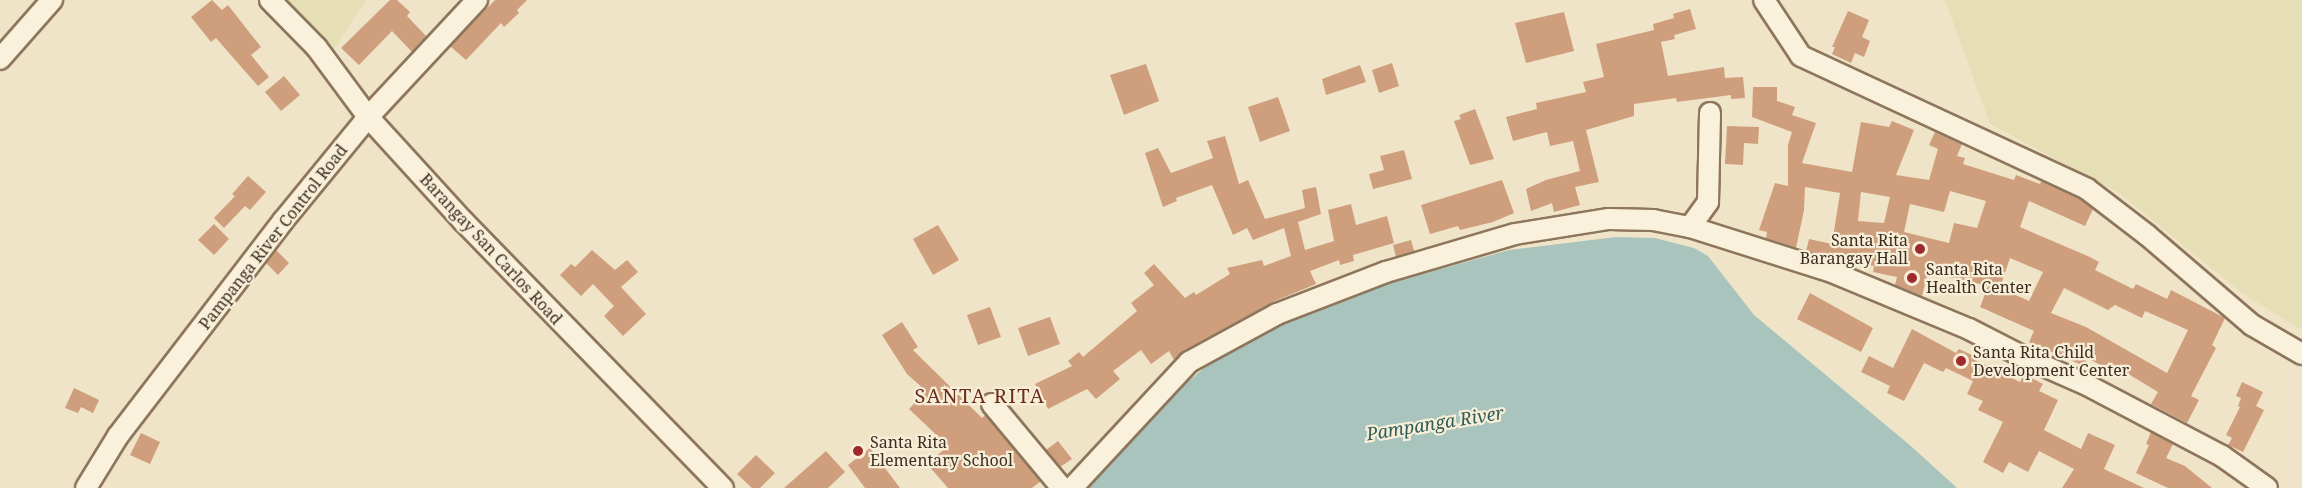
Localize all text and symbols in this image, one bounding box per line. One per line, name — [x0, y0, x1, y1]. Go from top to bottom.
street label: Pampanga River Control Road — [195, 141, 351, 333]
street label: Barangay San Carlos Road — [416, 170, 566, 328]
place label: Santa Rita Barangay Hall — [1800, 230, 1908, 268]
marker: Santa Rita Barangay Hall — [1913, 242, 1927, 256]
place label: Santa Rita Health Center — [1926, 259, 2032, 297]
marker: Santa Rita Health Center — [1903, 269, 1921, 287]
place label: Santa Rita Child Development Center — [1973, 342, 2129, 380]
marker: Santa Rita Child Development Center — [1954, 354, 1968, 368]
district label: SANTA RITA — [915, 383, 1045, 407]
water label: Pampanga River — [1365, 401, 1505, 445]
place label: Santa Rita Elementary School — [870, 432, 1013, 470]
marker: Santa Rita Elementary School — [851, 444, 865, 458]

